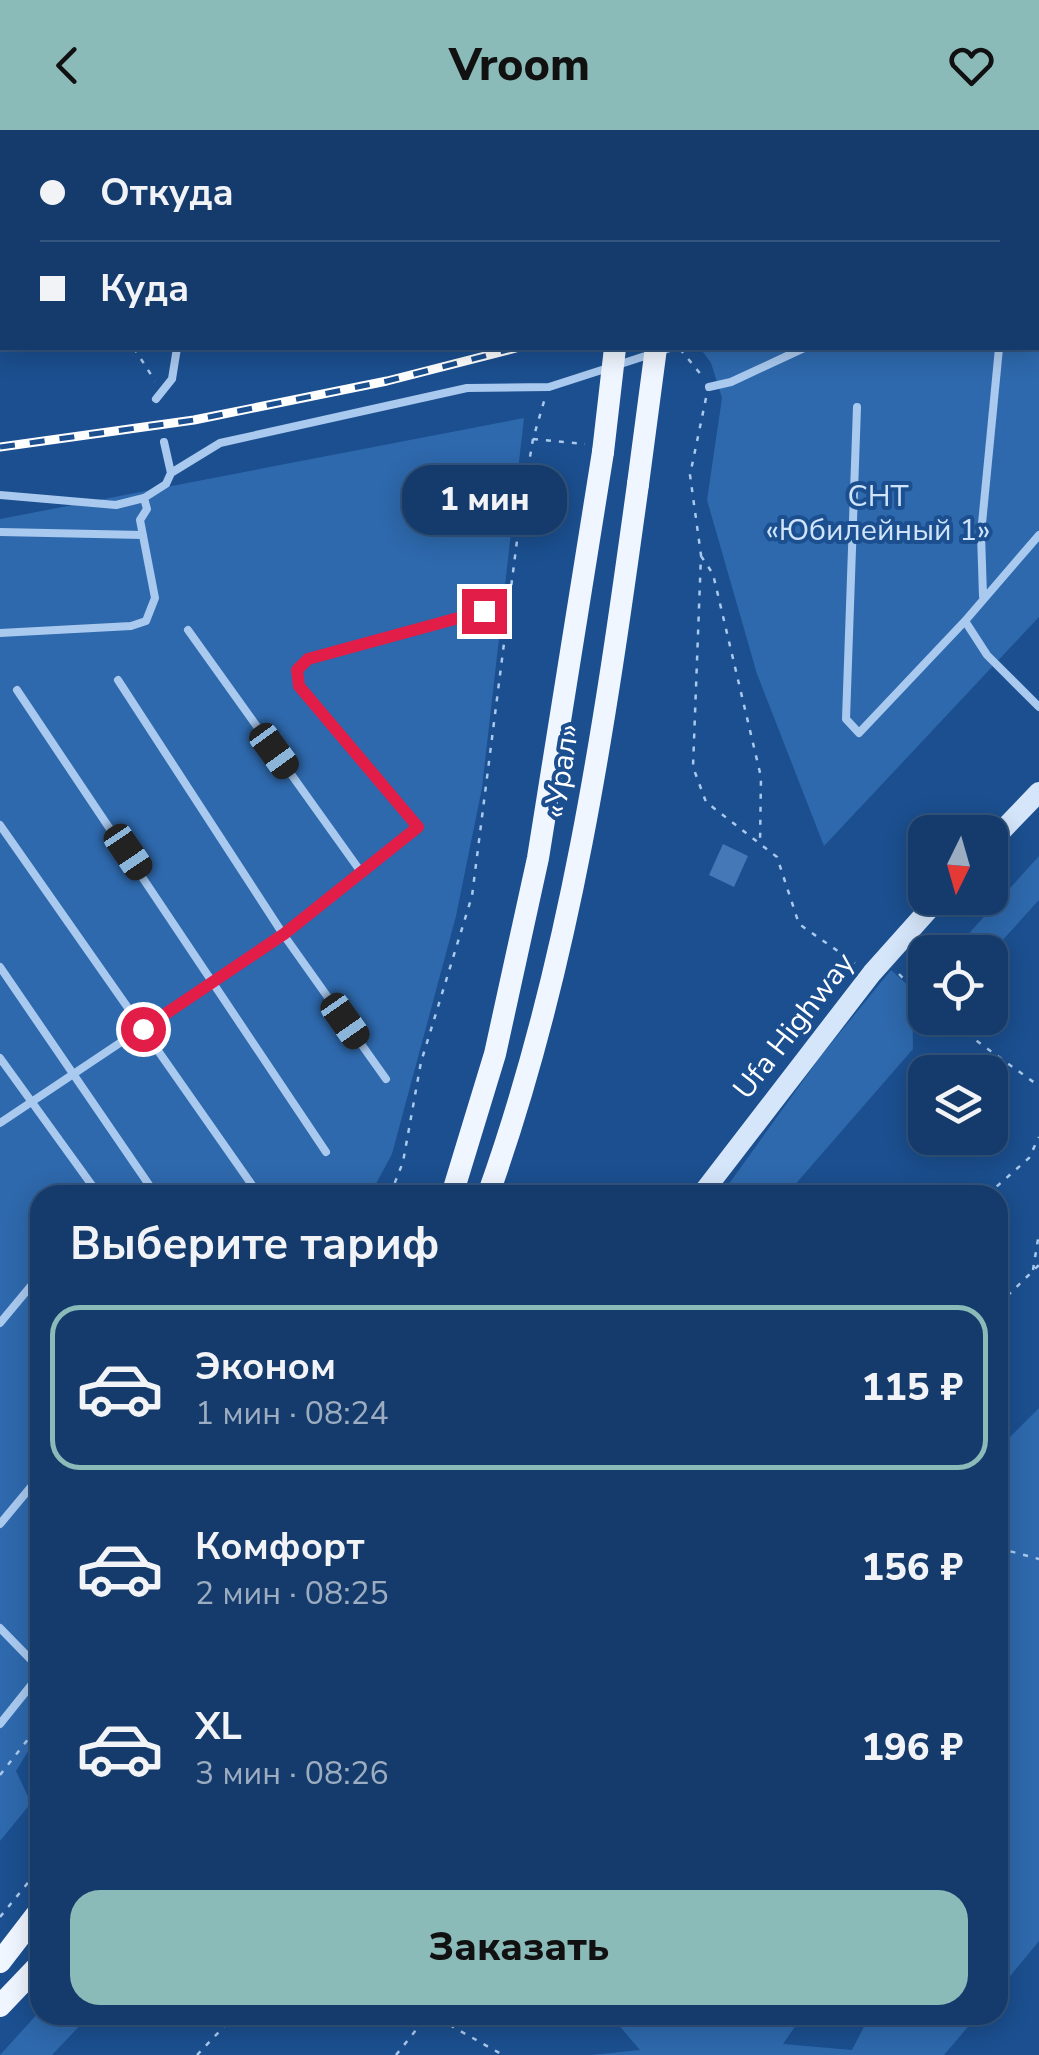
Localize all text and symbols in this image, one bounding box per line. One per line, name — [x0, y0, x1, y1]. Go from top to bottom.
text: Vroom — [449, 35, 590, 96]
icon: back — [40, 38, 95, 93]
icon: heart — [944, 38, 999, 93]
text: Откуда — [100, 167, 234, 218]
text: Куда — [100, 263, 189, 314]
callout: 1 мин — [402, 466, 566, 536]
park label: СНТ «Юбилейный 1» — [765, 476, 991, 551]
text: 1 мин — [439, 478, 530, 521]
route end — [462, 589, 507, 634]
car — [244, 718, 304, 784]
street label: «Урал» — [534, 721, 590, 821]
north arrow — [908, 815, 1008, 915]
map controls — [908, 815, 1008, 1155]
car — [99, 819, 157, 885]
button: locate — [908, 935, 1008, 1035]
street label: Ufa Highway — [724, 944, 865, 1108]
car — [316, 988, 374, 1054]
route start — [121, 1007, 166, 1052]
button: layers — [908, 1055, 1008, 1155]
text: Выберите тариф — [70, 1214, 440, 1275]
text: Эконом — [195, 1341, 336, 1392]
icon: car — [75, 1343, 165, 1433]
text: 115 ₽ — [861, 1362, 963, 1413]
text: 1 мин · 08:24 — [195, 1392, 389, 1435]
text: Комфорт — [195, 1521, 364, 1572]
icon: car — [75, 1523, 165, 1613]
text: 156 ₽ — [861, 1542, 963, 1593]
text: 2 мин · 08:25 — [195, 1572, 389, 1615]
text: XL — [195, 1701, 242, 1752]
icon: car — [75, 1703, 165, 1793]
text: 196 ₽ — [861, 1722, 963, 1773]
text: 3 мин · 08:26 — [195, 1752, 389, 1795]
button: Заказать — [70, 1890, 968, 2005]

